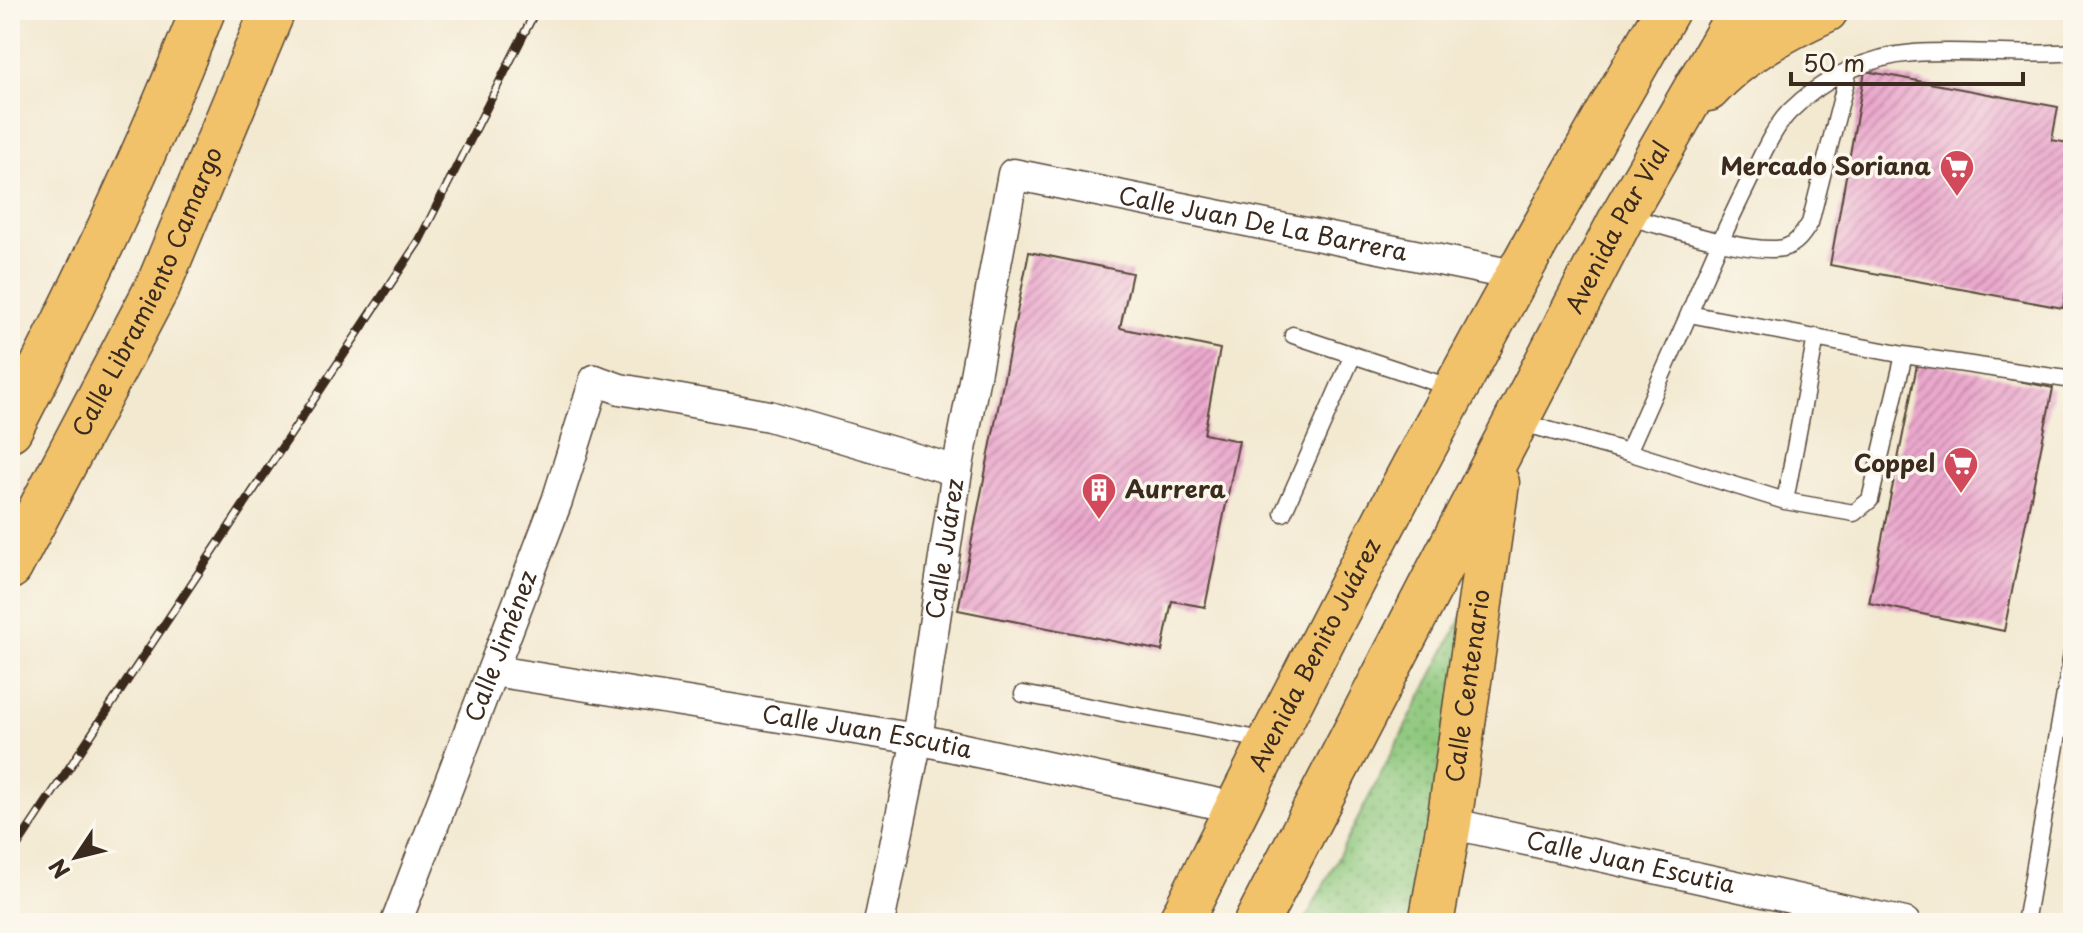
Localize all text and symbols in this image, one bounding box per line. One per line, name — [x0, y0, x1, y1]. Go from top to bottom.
scale bar — [1791, 36, 2023, 86]
text: 50 m — [1803, 44, 1865, 80]
street label: Avenida Par Vial — [1555, 134, 1678, 319]
street label: Calle Libramiento Camargo — [62, 141, 230, 442]
place label: Mercado Soriana — [1720, 147, 1931, 183]
supermarket icon: Mercado Soriana — [1938, 148, 1976, 198]
street label: Calle Juan De La Barrera — [1116, 176, 1411, 269]
place label: Coppel — [1854, 444, 1935, 480]
supermarket icon: Coppel — [1942, 445, 1980, 495]
place label: Aurrera — [1125, 470, 1226, 506]
building icon: Aurrera — [1080, 471, 1118, 521]
street label: Calle Juárez — [915, 476, 972, 621]
street label: Avenida Benito Juárez — [1238, 531, 1389, 777]
street label: Calle Jiménez — [454, 565, 545, 727]
street label: Calle Centenario — [1435, 587, 1498, 785]
street label: Calle Juan Escutia — [760, 694, 976, 766]
north arrow — [36, 817, 116, 897]
street label: Calle Juan Escutia — [1523, 821, 1739, 901]
text: N — [40, 853, 77, 886]

